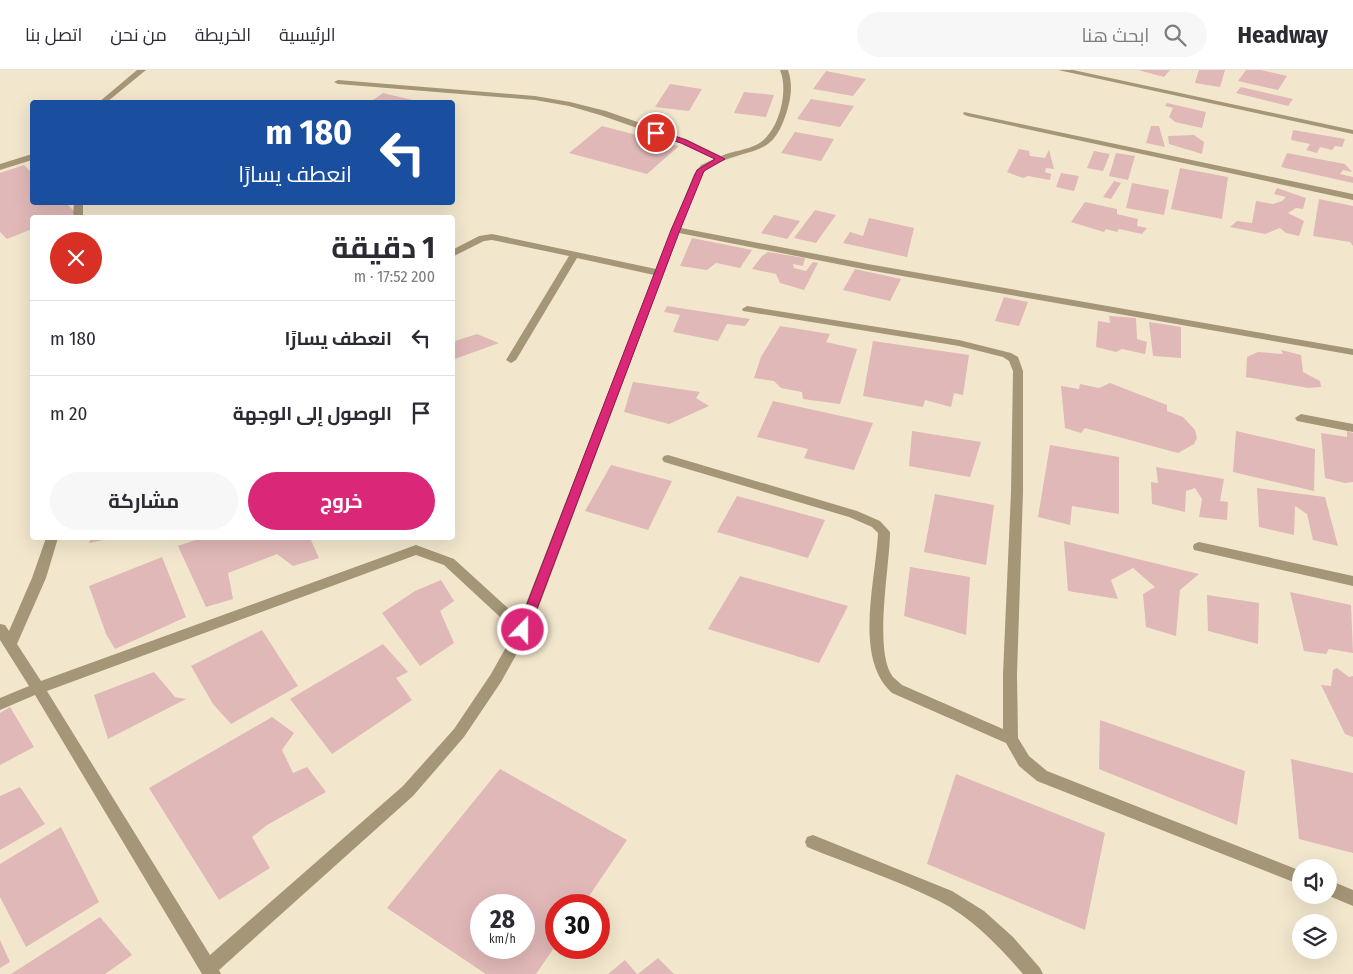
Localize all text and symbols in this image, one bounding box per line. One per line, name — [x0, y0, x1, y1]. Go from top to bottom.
search box — [857, 12, 1207, 57]
icon: search — [1161, 21, 1189, 49]
text: Headway — [1237, 21, 1328, 49]
text: اتصل بنا — [25, 24, 82, 46]
text: من نحن — [110, 24, 167, 46]
text: الخريطة — [195, 24, 251, 46]
text: الرئيسية — [279, 24, 336, 46]
text: ابحث هنا — [1082, 24, 1149, 47]
text: 180 m — [266, 111, 352, 153]
pin — [635, 112, 677, 154]
icon: arrive — [642, 119, 670, 147]
icon: left — [370, 120, 435, 185]
text: انعطف يسارًا — [238, 161, 352, 188]
text: 1 دقيقة — [331, 230, 435, 266]
button: close — [50, 232, 102, 284]
text: 200 m · 17:52 — [354, 267, 435, 286]
icon: left — [407, 324, 435, 352]
text: 180 m — [50, 327, 96, 350]
text: انعطف يسارًا — [284, 327, 392, 350]
icon: arrive — [407, 399, 435, 427]
text: 20 m — [50, 402, 87, 425]
text: الوصول إلى الوجهة — [233, 402, 392, 425]
button: مشاركة — [50, 472, 238, 530]
button: خروج — [248, 472, 435, 530]
position arrow — [496, 603, 548, 655]
map controls — [1292, 859, 1337, 959]
button: sound — [1292, 859, 1337, 904]
speed limit sign: 30 — [545, 894, 610, 959]
text: 28 — [490, 905, 515, 935]
button: layers — [1292, 914, 1337, 959]
text: km/h — [489, 932, 516, 946]

